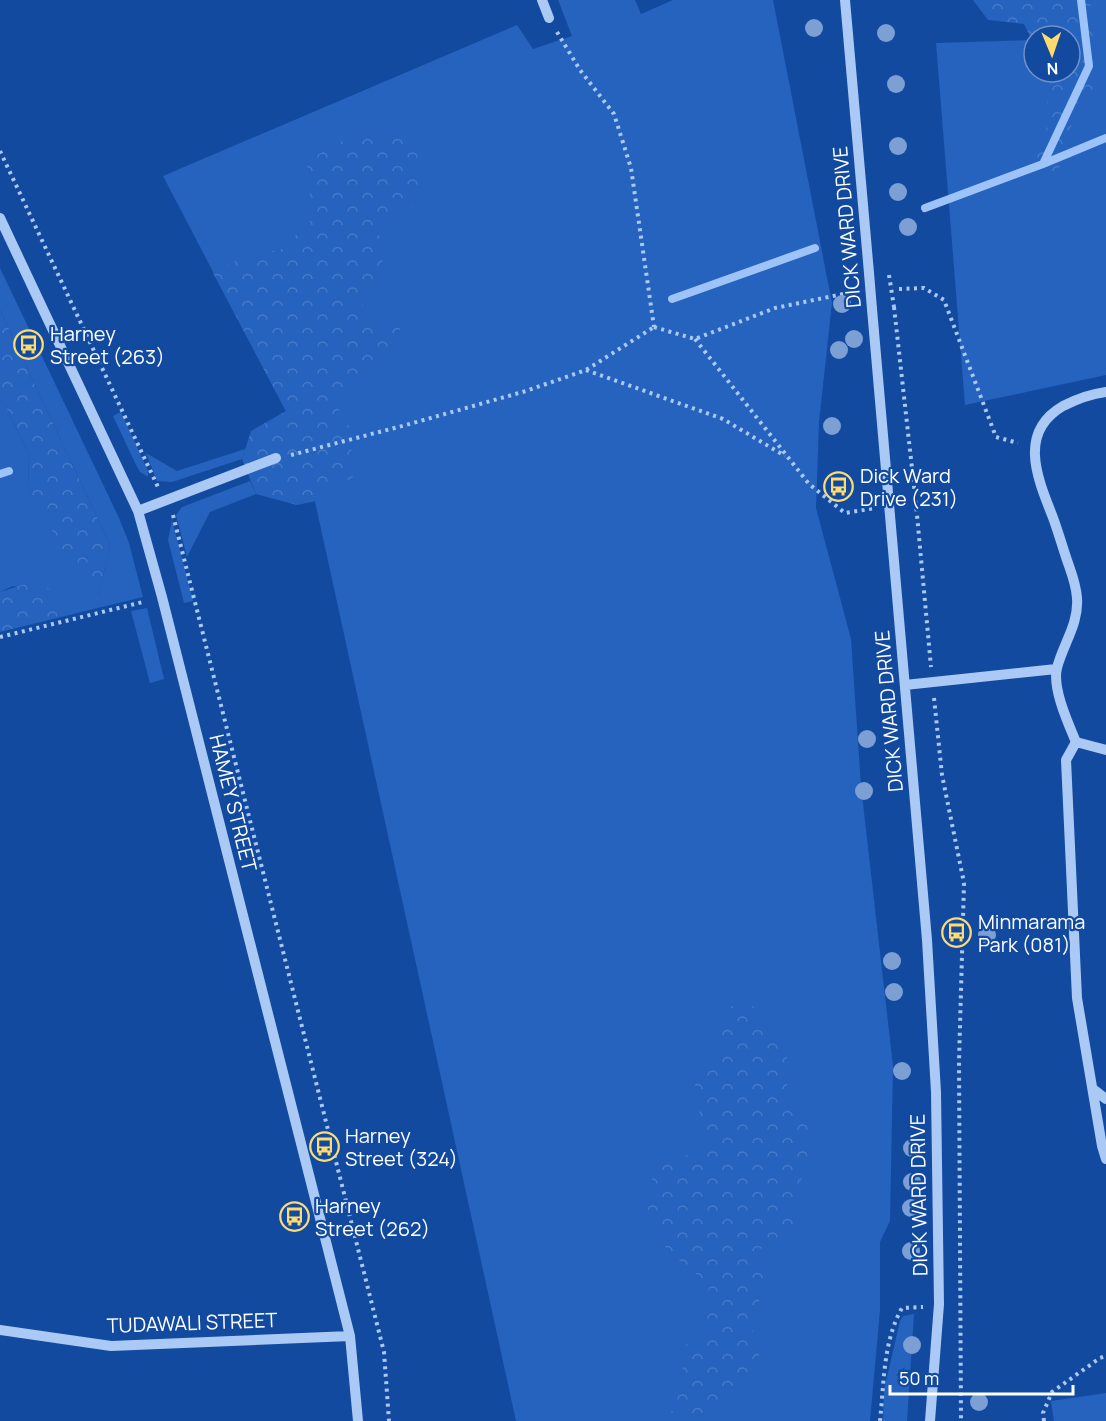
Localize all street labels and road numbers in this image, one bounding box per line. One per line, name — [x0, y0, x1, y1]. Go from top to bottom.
street label: DICK WARD DRIVE — [826, 145, 867, 309]
street label: DICK WARD DRIVE — [868, 629, 909, 793]
street label: HAMEY STREET — [203, 731, 264, 874]
street label: DICK WARD DRIVE — [904, 1114, 933, 1276]
street label: TUDAWALI STREET — [106, 1306, 278, 1339]

